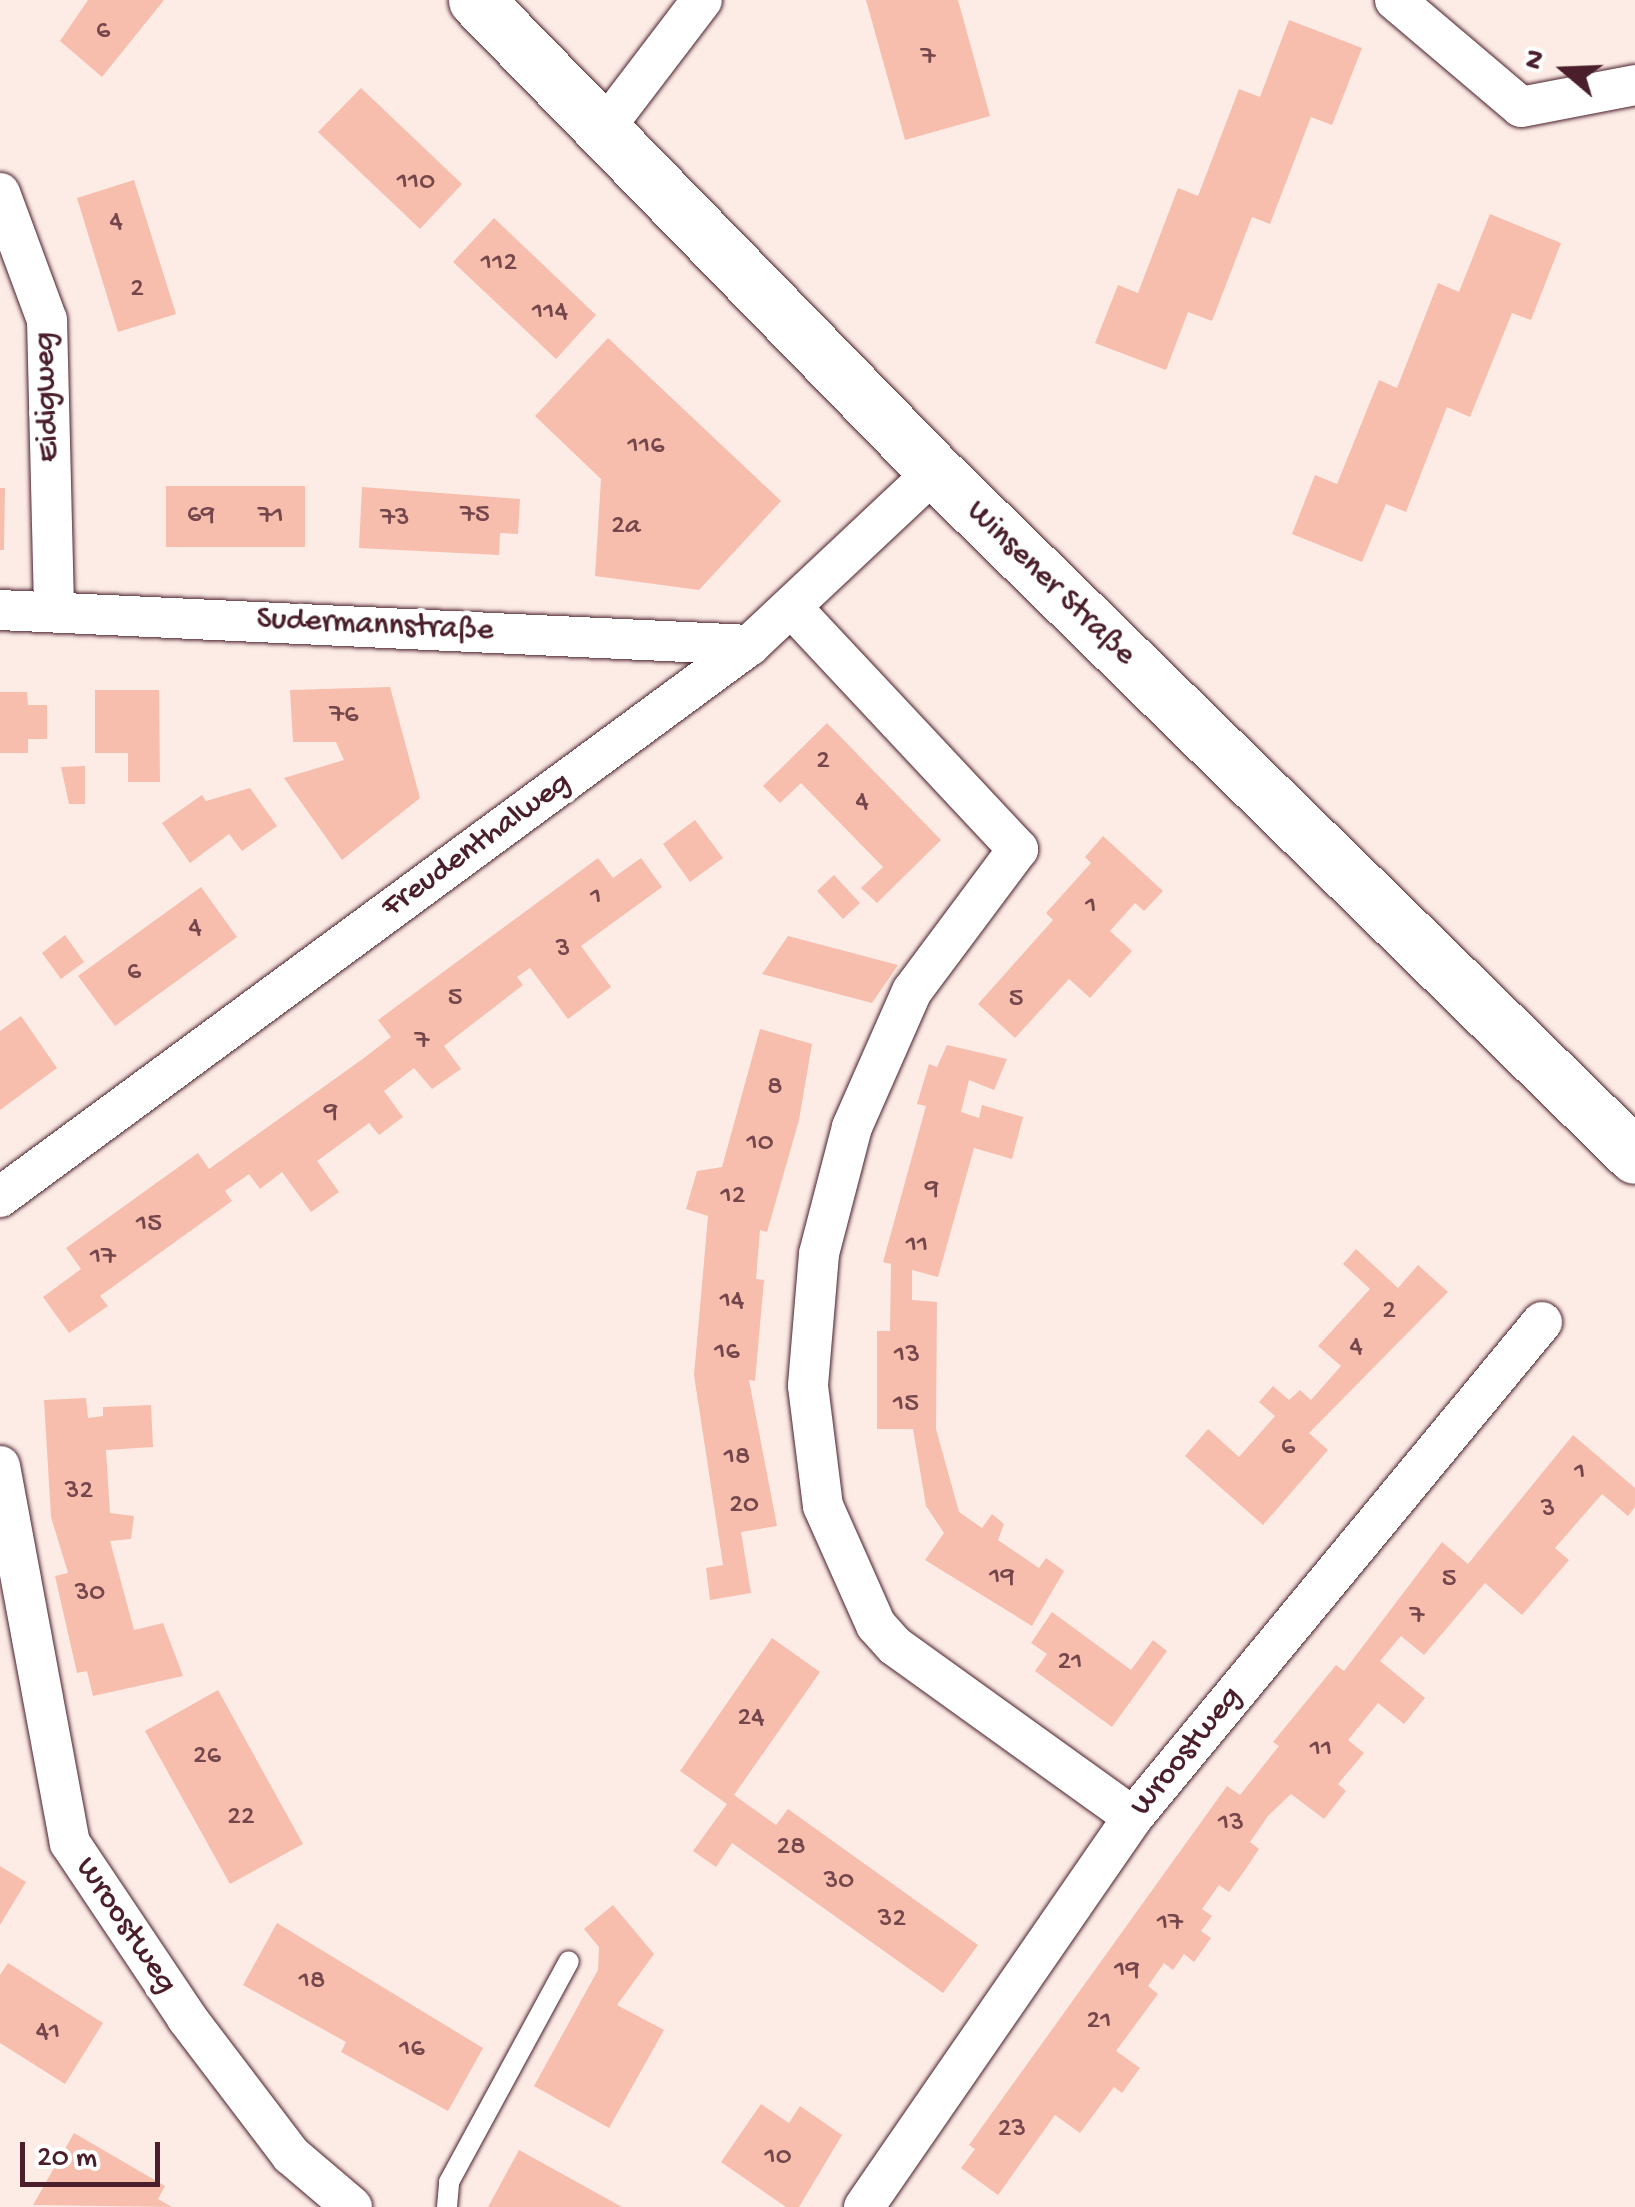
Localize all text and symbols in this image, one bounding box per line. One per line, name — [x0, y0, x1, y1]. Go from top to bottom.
house number: 6 — [96, 15, 110, 49]
north arrow — [1515, 20, 1615, 120]
house number: 7 — [921, 41, 935, 75]
text: N — [1518, 46, 1555, 74]
house number: 110 — [397, 166, 435, 200]
house number: 4 — [109, 206, 123, 240]
house number: 112 — [481, 247, 517, 281]
house number: 2 — [130, 273, 144, 307]
house number: 114 — [532, 296, 568, 330]
street label: Eidigweg — [27, 331, 69, 463]
house number: 116 — [628, 430, 664, 464]
street label: Winsener Straße — [957, 493, 1143, 675]
house number: 69 — [187, 499, 215, 533]
house number: 75 — [460, 499, 490, 533]
house number: 71 — [258, 500, 284, 534]
house number: 73 — [380, 502, 410, 536]
house number: 2a — [611, 510, 641, 544]
street label: Sudermannstraße — [256, 601, 494, 651]
house number: 76 — [330, 699, 358, 733]
house number: 2 — [816, 745, 830, 779]
street label: Freudenthalweg — [375, 765, 579, 927]
house number: 4 — [855, 786, 869, 820]
house number: 1 — [590, 881, 602, 915]
house number: 1 — [1085, 890, 1097, 924]
house number: 4 — [188, 912, 202, 946]
house number: 3 — [556, 933, 570, 967]
house number: 6 — [127, 956, 141, 990]
house number: 5 — [448, 982, 462, 1016]
house number: 5 — [1009, 983, 1023, 1017]
house number: 7 — [415, 1025, 429, 1059]
house number: 8 — [767, 1071, 783, 1105]
house number: 9 — [324, 1096, 338, 1130]
house number: 10 — [746, 1127, 774, 1161]
house number: 9 — [925, 1173, 939, 1207]
house number: 12 — [720, 1180, 746, 1214]
house number: 15 — [136, 1208, 162, 1242]
house number: 11 — [906, 1229, 928, 1263]
house number: 17 — [90, 1241, 116, 1275]
house number: 14 — [720, 1285, 744, 1319]
house number: 2 — [1382, 1295, 1396, 1329]
house number: 4 — [1349, 1331, 1363, 1365]
house number: 16 — [714, 1336, 740, 1370]
house number: 13 — [894, 1339, 920, 1373]
house number: 15 — [893, 1388, 919, 1422]
house number: 6 — [1281, 1431, 1295, 1465]
house number: 18 — [724, 1441, 750, 1475]
house number: 1 — [1574, 1456, 1586, 1490]
house number: 32 — [65, 1475, 93, 1509]
house number: 20 — [729, 1489, 759, 1523]
house number: 3 — [1541, 1493, 1555, 1527]
house number: 19 — [989, 1561, 1015, 1595]
house number: 5 — [1442, 1563, 1456, 1597]
house number: 30 — [75, 1577, 105, 1611]
house number: 7 — [1410, 1600, 1424, 1634]
house number: 21 — [1057, 1646, 1083, 1680]
street label: Wroostweg — [1123, 1679, 1251, 1825]
house number: 24 — [738, 1702, 764, 1736]
house number: 11 — [1310, 1733, 1332, 1767]
house number: 26 — [193, 1740, 221, 1774]
house number: 22 — [227, 1801, 255, 1835]
house number: 13 — [1218, 1807, 1244, 1841]
house number: 28 — [776, 1831, 806, 1865]
street label: Wroostweg — [65, 1851, 185, 2001]
house number: 30 — [824, 1865, 854, 1899]
house number: 32 — [878, 1903, 906, 1937]
house number: 17 — [1157, 1907, 1183, 1941]
house number: 19 — [1114, 1954, 1140, 1988]
house number: 18 — [299, 1965, 325, 1999]
house number: 21 — [1086, 2005, 1112, 2039]
house number: 41 — [36, 2016, 60, 2050]
house number: 16 — [399, 2033, 425, 2067]
house number: 23 — [998, 2113, 1026, 2147]
scale bar — [25, 2122, 165, 2184]
house number: 10 — [764, 2141, 792, 2175]
text: 20 m — [37, 2142, 97, 2177]

